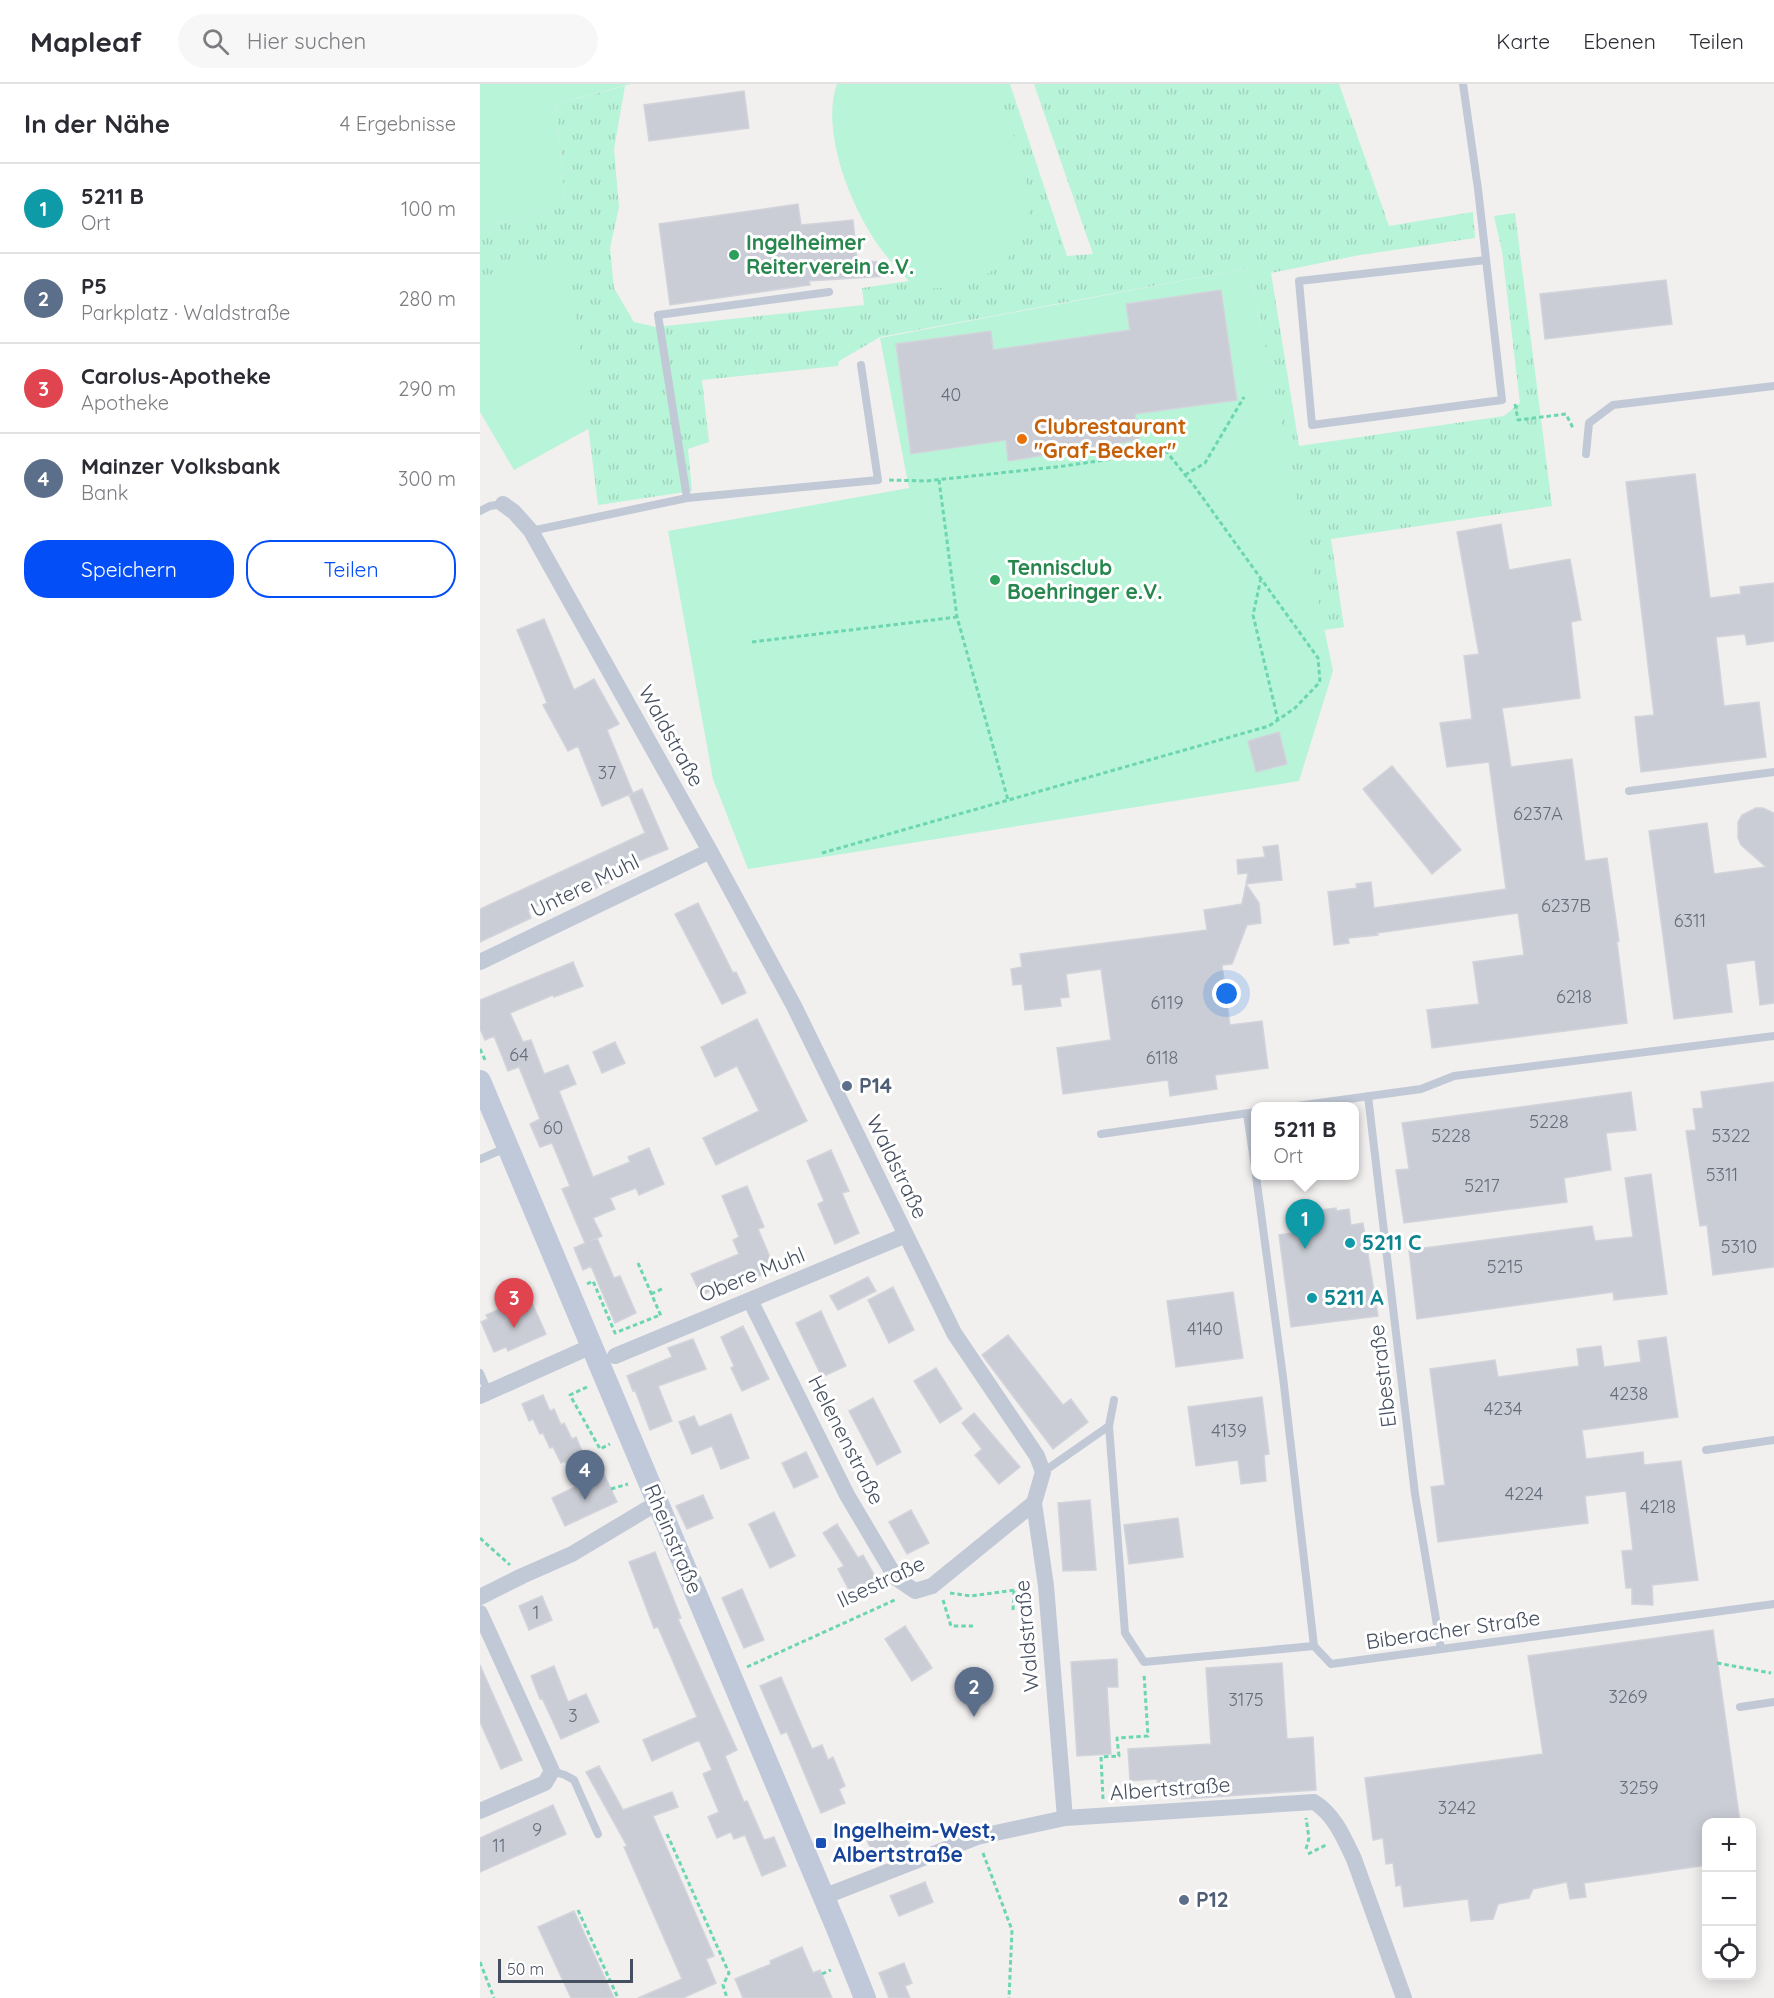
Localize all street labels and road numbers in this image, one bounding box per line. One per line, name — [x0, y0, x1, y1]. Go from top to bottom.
street label: Waldstraße — [633, 680, 710, 791]
street label: Untere Muhl — [526, 848, 643, 922]
street label: Waldstraße — [862, 1110, 934, 1223]
street label: Obere Muhl — [695, 1241, 808, 1307]
street label: Elbestraße — [1363, 1323, 1401, 1429]
street label: Helenenstraße — [803, 1371, 891, 1509]
street label: Rheinstraße — [639, 1480, 709, 1597]
street label: Ilsestraße — [833, 1549, 929, 1613]
street label: Waldstraße — [1008, 1579, 1044, 1693]
street label: Biberacher Straße — [1364, 1604, 1542, 1654]
street label: Albertstraße — [1109, 1771, 1231, 1805]

